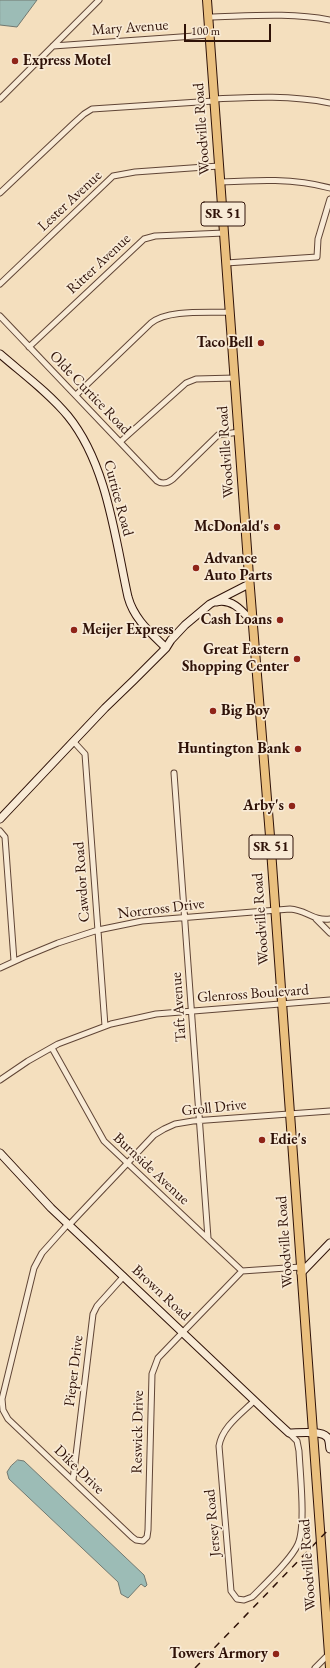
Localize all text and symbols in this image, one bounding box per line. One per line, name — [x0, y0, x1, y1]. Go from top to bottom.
street label: Mary Avenue — [91, 16, 169, 40]
scale bar — [186, 16, 273, 42]
text: 100 m — [191, 23, 220, 39]
place label: Express Motel — [23, 52, 111, 70]
marker: Express Motel — [10, 56, 20, 66]
street label: Woodville Road — [190, 82, 214, 176]
street label: Lester Avenue — [34, 167, 106, 235]
road number: SR 51 — [201, 202, 245, 226]
street label: Ritter Avenue — [63, 230, 135, 298]
place label: Taco Bell — [196, 334, 253, 352]
marker: Taco Bell — [256, 338, 266, 348]
street label: Olde Curtice Road — [45, 347, 135, 439]
street label: Woodville Road — [214, 405, 238, 499]
street label: Curtice Road — [99, 458, 137, 538]
place label: McDonald's — [194, 518, 269, 536]
marker: McDonald's — [272, 522, 282, 532]
place label: Advance Auto Parts — [204, 550, 272, 585]
marker: Advance Auto Parts — [191, 563, 201, 573]
place label: Cash Loans — [201, 611, 272, 629]
marker: Cash Loans — [275, 615, 285, 625]
place label: Meijer Express — [82, 621, 174, 639]
marker: Meijer Express — [69, 625, 79, 635]
place label: Great Eastern Shopping Center — [182, 641, 289, 676]
marker: Great Eastern Shopping Center — [292, 654, 302, 664]
place label: Big Boy — [221, 702, 270, 720]
marker: Big Boy — [208, 706, 218, 716]
place label: Huntington Bank — [178, 740, 290, 758]
marker: Huntington Bank — [293, 744, 303, 754]
place label: Arby's — [243, 797, 284, 815]
marker: Arby's — [287, 801, 297, 811]
road number: SR 51 — [249, 835, 293, 859]
street label: Cawdor Road — [70, 841, 94, 923]
street label: Woodville Road — [249, 872, 273, 966]
street label: Norcross Drive — [117, 895, 205, 923]
street label: Taft Avenue — [168, 971, 190, 1043]
street label: Glenross Boulevard — [197, 981, 309, 1007]
street label: Groll Drive — [181, 1096, 247, 1120]
street label: Burnside Avenue — [109, 1129, 193, 1209]
place label: Edie's — [270, 1131, 306, 1149]
marker: Edie's — [257, 1135, 267, 1145]
street label: Woodville Road — [273, 1195, 297, 1289]
street label: Brown Road — [128, 1261, 194, 1325]
street label: Pieper Drive — [61, 1334, 87, 1408]
street label: Reswick Drive — [128, 1390, 148, 1474]
street label: Dike Drive — [50, 1442, 108, 1498]
street label: Jersey Road — [201, 1489, 225, 1557]
street label: Woodville Road — [296, 1518, 320, 1612]
place label: Towers Armory — [169, 1645, 268, 1663]
marker: Towers Armory — [271, 1649, 281, 1659]

